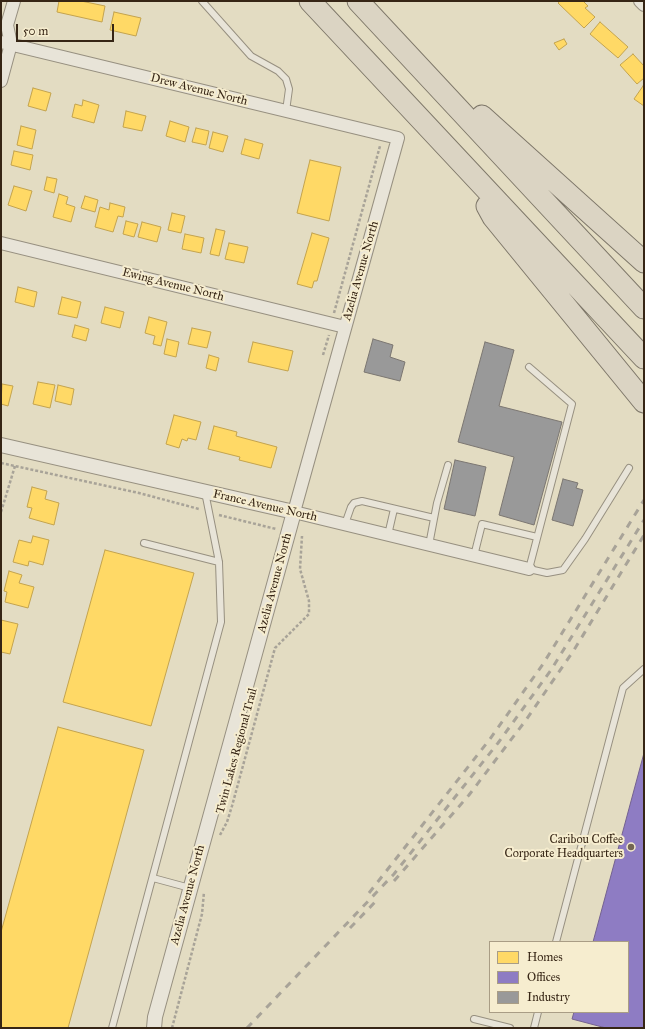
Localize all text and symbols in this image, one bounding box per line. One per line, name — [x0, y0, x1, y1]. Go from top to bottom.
scale bar — [18, 16, 116, 42]
text: 50 m — [23, 24, 48, 38]
street label: Drew Avenue North — [149, 71, 249, 109]
street label: Azelia Avenue North — [340, 220, 382, 322]
street label: Ewing Avenue North — [121, 265, 225, 305]
street label: France Avenue North — [212, 487, 318, 525]
street label: Azelia Avenue North — [255, 531, 295, 635]
street label: Twin Lakes Regional Trail — [213, 687, 261, 815]
place label: Caribou Coffee Corporate Headquarters — [505, 833, 623, 861]
marker: Caribou Coffee Corporate Headquarters — [626, 842, 636, 852]
street label: Azelia Avenue North — [168, 843, 208, 947]
legend — [489, 941, 629, 1013]
text: Homes — [527, 950, 563, 964]
text: Offices — [527, 970, 560, 984]
text: Industry — [527, 990, 570, 1004]

